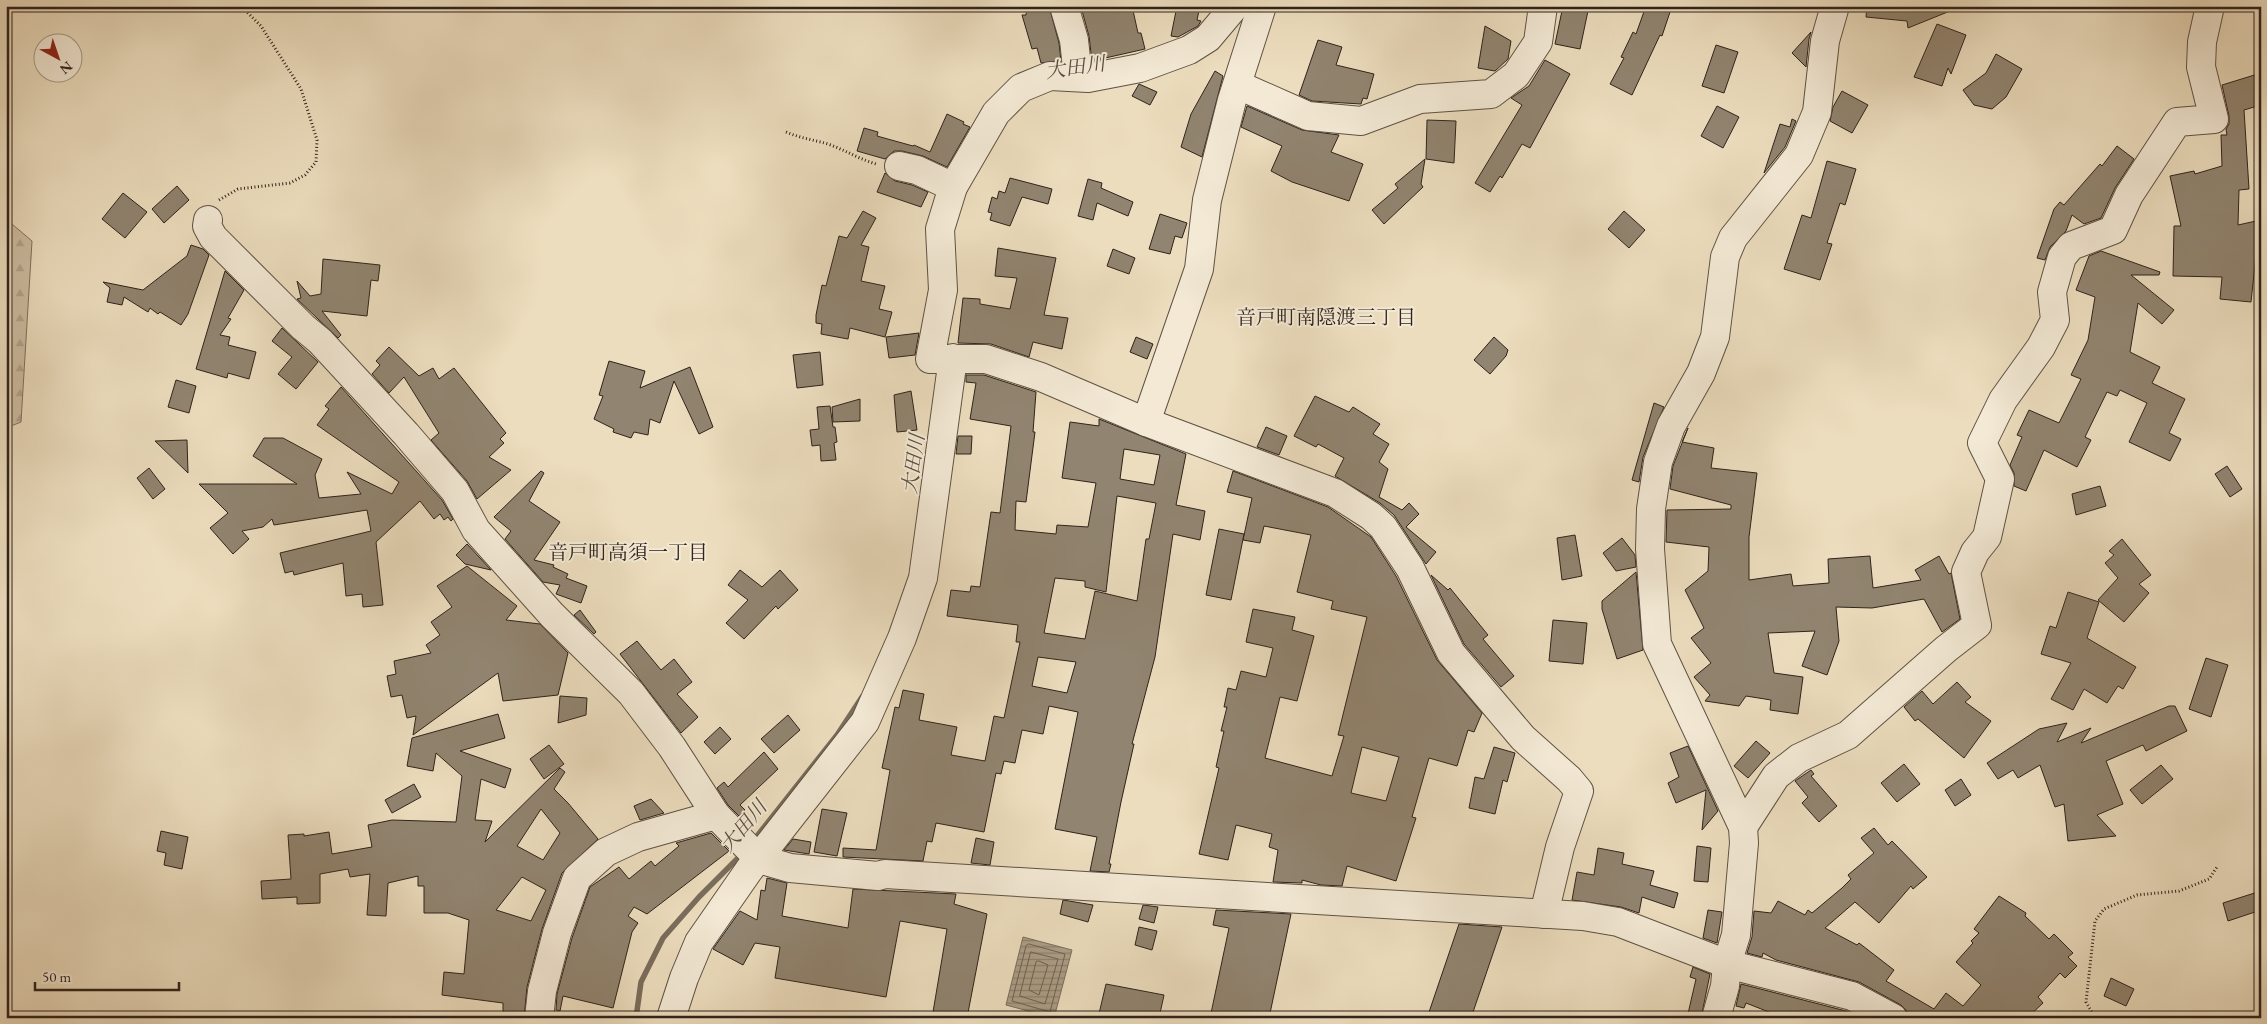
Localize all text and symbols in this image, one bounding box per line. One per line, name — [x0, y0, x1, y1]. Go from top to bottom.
north arrow — [32, 32, 82, 82]
water label: 大田川 — [1043, 50, 1108, 84]
text: N — [56, 57, 76, 79]
district label: 音戸町南隠渡三丁目 — [1236, 304, 1416, 330]
water label: 大田川 — [896, 431, 930, 496]
district label: 音戸町高須一丁目 — [548, 539, 708, 565]
water label: 大田川 — [714, 793, 774, 857]
scale bar — [35, 959, 179, 991]
text: 50 m — [42, 967, 71, 986]

